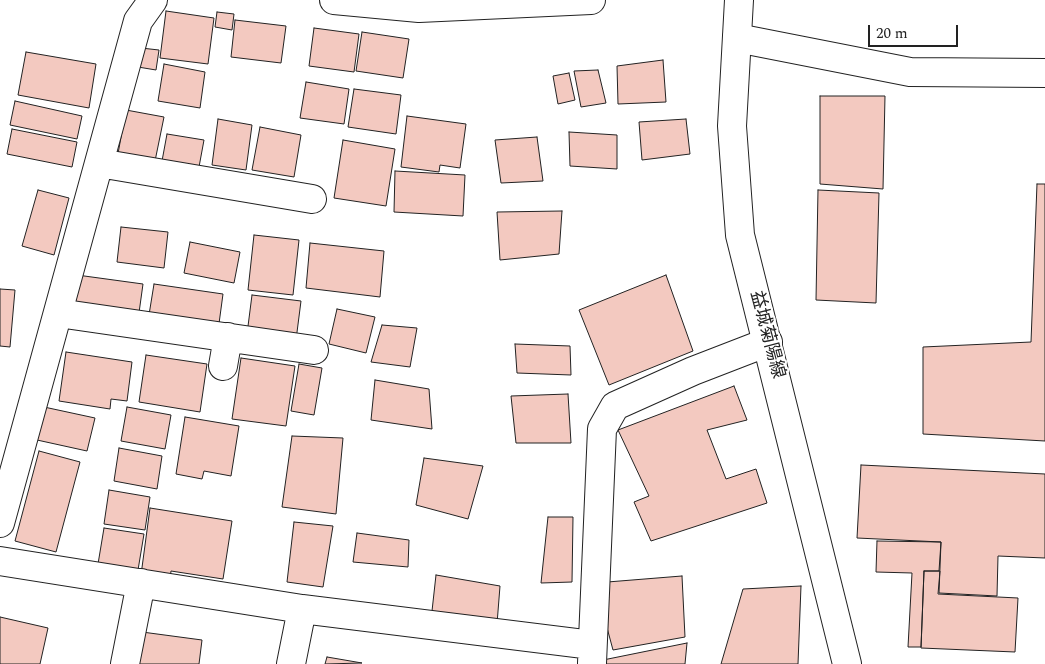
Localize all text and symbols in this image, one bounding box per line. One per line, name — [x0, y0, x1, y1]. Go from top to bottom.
scale bar — [870, 15, 960, 47]
text: 20 m — [876, 22, 908, 45]
street label: 益城菊陽線 — [744, 289, 788, 381]

